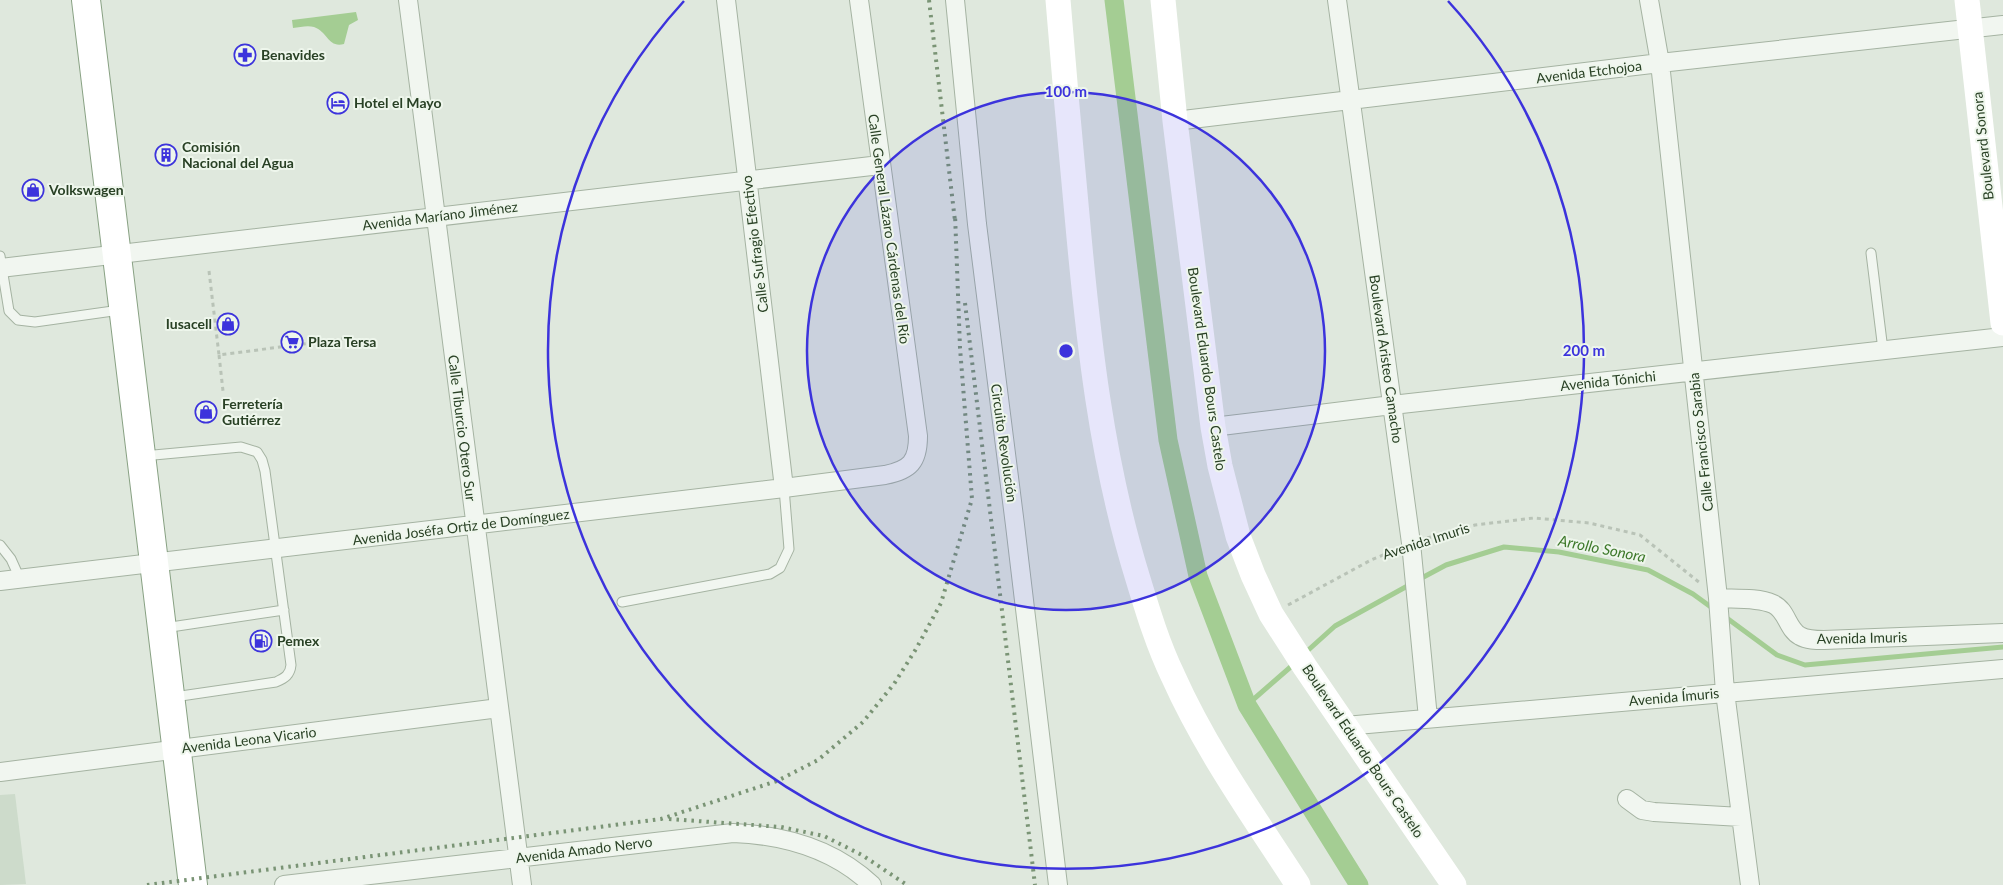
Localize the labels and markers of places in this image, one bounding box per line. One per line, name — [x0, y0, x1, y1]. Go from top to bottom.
pharmacy icon: Benavides — [233, 43, 257, 67]
place label: Benavides — [261, 46, 325, 63]
hotel icon: Hotel el Mayo — [326, 91, 350, 115]
place label: Hotel el Mayo — [354, 94, 442, 111]
place label: Comisión Nacional del Agua — [182, 138, 294, 171]
building icon: Comisión Nacional del Agua — [154, 143, 178, 167]
shop icon: Volkswagen — [21, 178, 45, 202]
place label: Volkswagen — [48, 181, 124, 198]
shop icon: Iusacell — [216, 312, 240, 336]
place label: Iusacell — [166, 315, 212, 332]
supermarket icon: Plaza Tersa — [280, 330, 304, 354]
place label: Plaza Tersa — [308, 333, 376, 350]
centre of rings — [1057, 342, 1075, 360]
place label: Ferretería Gutiérrez — [222, 395, 283, 428]
shop icon: Ferretería Gutiérrez — [194, 400, 218, 424]
fuel station icon: Pemex — [249, 629, 273, 653]
place label: Pemex — [277, 632, 320, 649]

